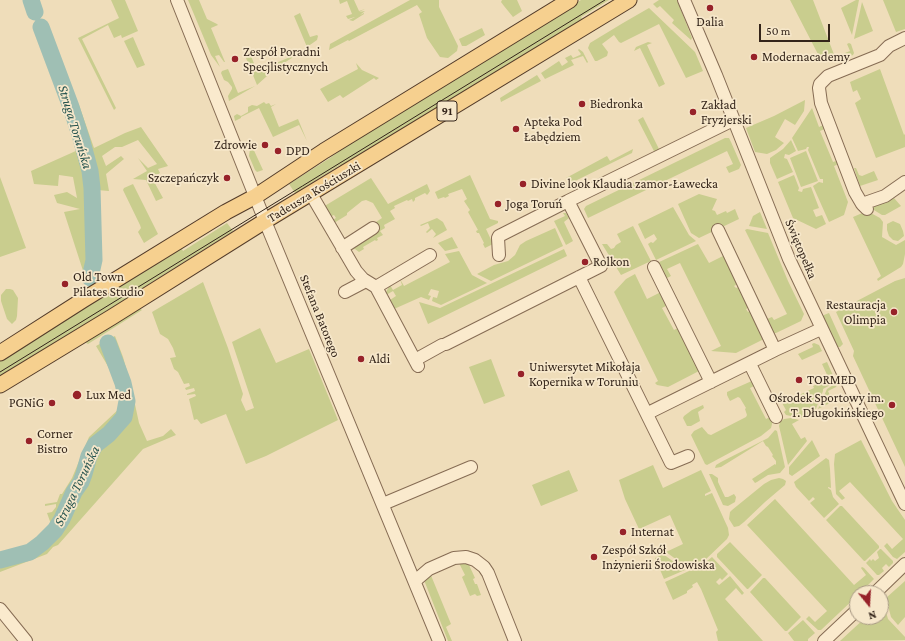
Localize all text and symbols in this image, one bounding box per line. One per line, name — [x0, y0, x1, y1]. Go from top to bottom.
marker: Dalia — [705, 3, 715, 13]
place label: Dalia — [696, 14, 724, 30]
scale bar — [761, 16, 832, 42]
text: 50 m — [766, 24, 790, 38]
place label: Zespół Poradni Specjlistycznych — [243, 44, 328, 75]
place label: Modernacademy — [762, 49, 850, 65]
marker: Modernacademy — [749, 52, 759, 62]
marker: Zespół Poradni Specjlistycznych — [230, 54, 240, 64]
water label: Struga Toruńska — [54, 83, 96, 171]
place label: Biedronka — [590, 96, 643, 112]
place label: Zakład Fryzjerski — [701, 97, 752, 128]
marker: Biedronka — [577, 99, 587, 109]
road number: 91 — [437, 101, 457, 121]
marker: Zakład Fryzjerski — [688, 107, 698, 117]
place label: Apteka Pod Łabędziem — [524, 114, 582, 145]
marker: Apteka Pod Łabędziem — [511, 124, 521, 134]
place label: Zdrowie — [214, 137, 257, 153]
marker: Zdrowie — [260, 140, 270, 150]
place label: DPD — [286, 143, 310, 159]
marker: DPD — [273, 146, 283, 156]
street label: Tadeusza Kościuszki — [265, 158, 363, 226]
place label: Szczepańczyk — [148, 170, 219, 186]
marker: Szczepańczyk — [222, 173, 232, 183]
place label: Divine look Klaudia zamor-Ławecka — [531, 176, 718, 192]
marker: Divine look Klaudia zamor-Ławecka — [518, 179, 528, 189]
place label: Joga Toruń — [506, 196, 562, 212]
marker: Joga Toruń — [493, 199, 503, 209]
street label: Świętopełka — [781, 217, 821, 281]
place label: Rolkon — [593, 254, 629, 270]
marker: Rolkon — [580, 257, 590, 267]
place label: Old Town Pilates Studio — [73, 269, 144, 300]
street label: Stefana Batorego — [296, 272, 344, 360]
marker: Old Town Pilates Studio — [60, 279, 70, 289]
place label: Restauracja Olimpia — [826, 297, 886, 328]
marker: Restauracja Olimpia — [889, 307, 899, 317]
place label: Aldi — [369, 351, 390, 367]
marker: Aldi — [356, 354, 366, 364]
place label: Uniwersytet Mikołaja Kopernika w Toruniu — [529, 359, 641, 390]
marker: Uniwersytet Mikołaja Kopernika w Toruniu — [516, 369, 526, 379]
place label: TORMED — [807, 372, 856, 388]
marker: TORMED — [794, 375, 804, 385]
place label: Lux Med — [86, 387, 131, 403]
marker: Lux Med — [71, 389, 83, 401]
place label: Ośrodek Sportowy im. T. Długokińskiego — [769, 390, 884, 421]
place label: PGNiG — [9, 395, 44, 411]
marker: PGNiG — [47, 398, 57, 408]
marker: Ośrodek Sportowy im. T. Długokińskiego — [887, 400, 897, 410]
place label: Corner Bistro — [37, 426, 73, 457]
marker: Corner Bistro — [24, 436, 34, 446]
water label: Struga Toruńska — [50, 443, 104, 529]
place label: Internat — [631, 524, 674, 540]
marker: Internat — [618, 527, 628, 537]
place label: Zespół Szkół Inżynierii Środowiska — [602, 542, 715, 573]
marker: Zespół Szkół Inżynierii Środowiska — [589, 552, 599, 562]
north arrow — [849, 585, 889, 625]
text: N — [867, 609, 878, 622]

